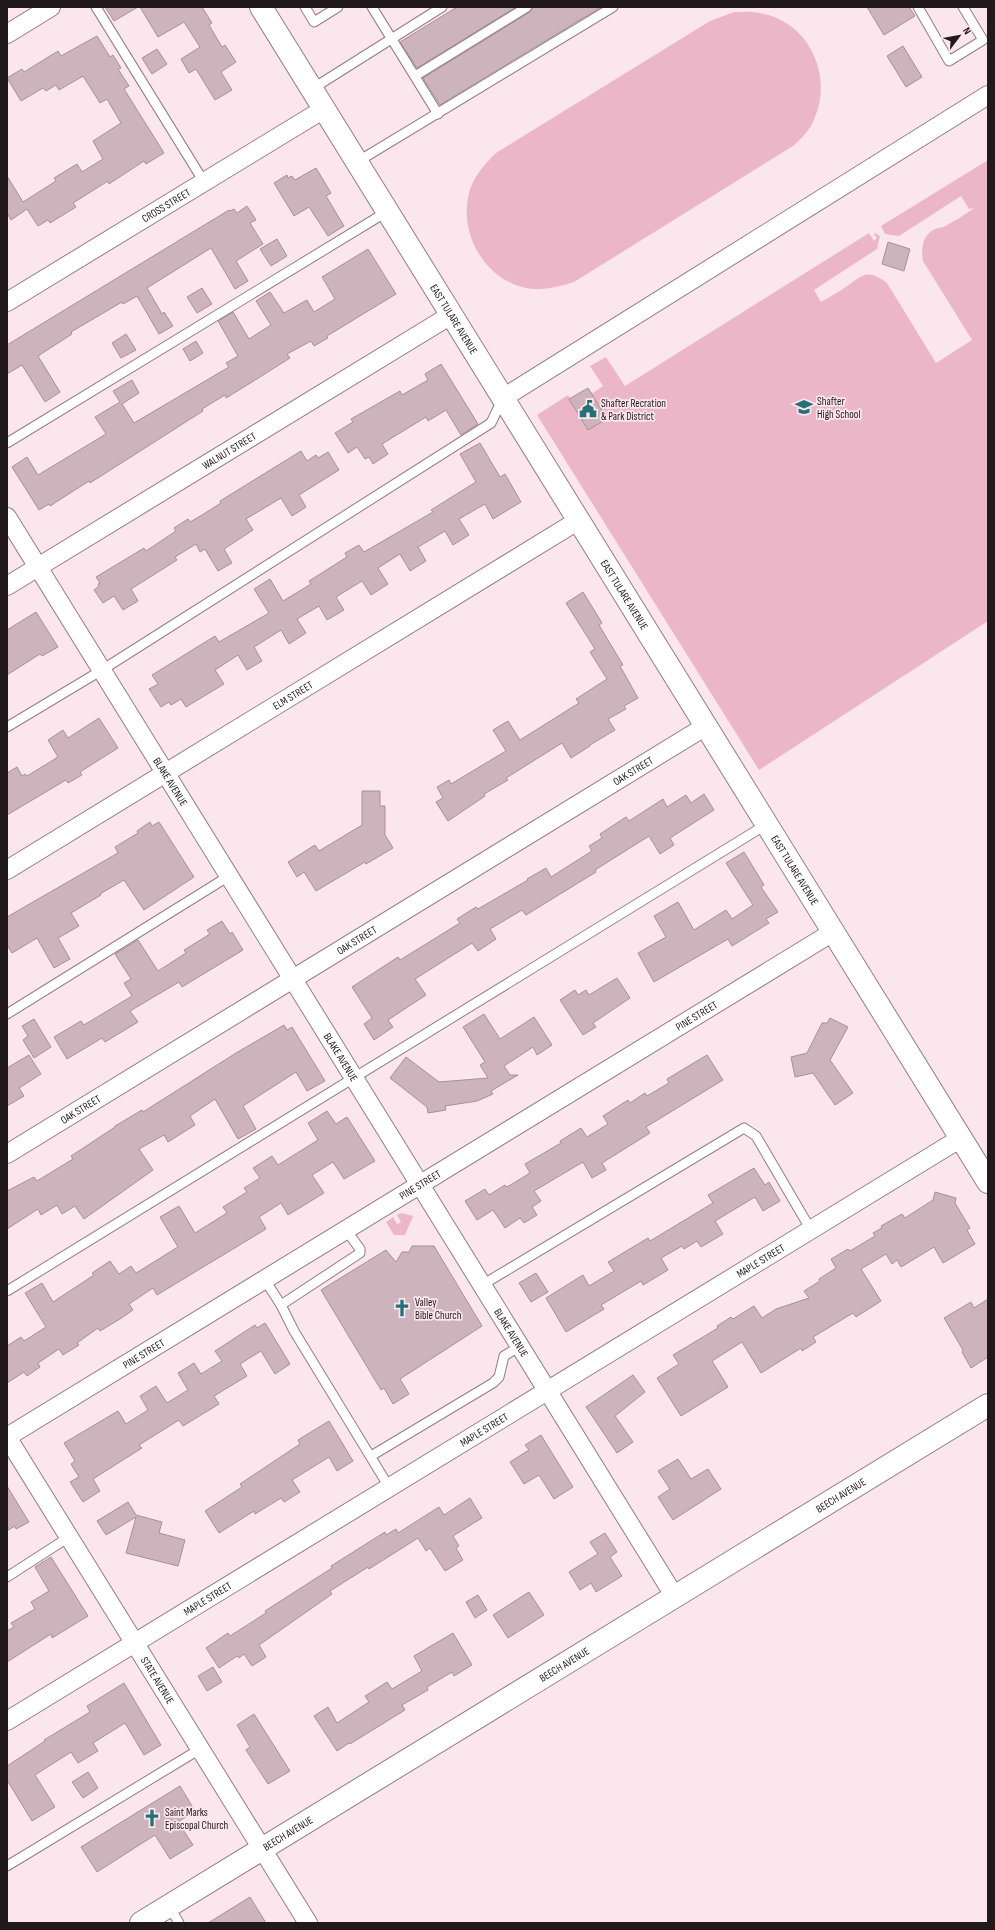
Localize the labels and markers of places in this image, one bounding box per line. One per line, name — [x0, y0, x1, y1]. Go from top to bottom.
place label: Shafter High School — [817, 395, 860, 421]
place label: Shafter Recration & Park District — [601, 397, 666, 423]
school or university icon: Shafter High School — [794, 397, 814, 417]
public building icon: Shafter Recration & Park District — [578, 399, 598, 419]
place label: Valley Bible Church — [415, 1296, 462, 1322]
church icon: Valley Bible Church — [392, 1298, 412, 1318]
place label: Saint Marks Episcopal Church — [165, 1806, 229, 1832]
church icon: Saint Marks Episcopal Church — [142, 1808, 162, 1828]

